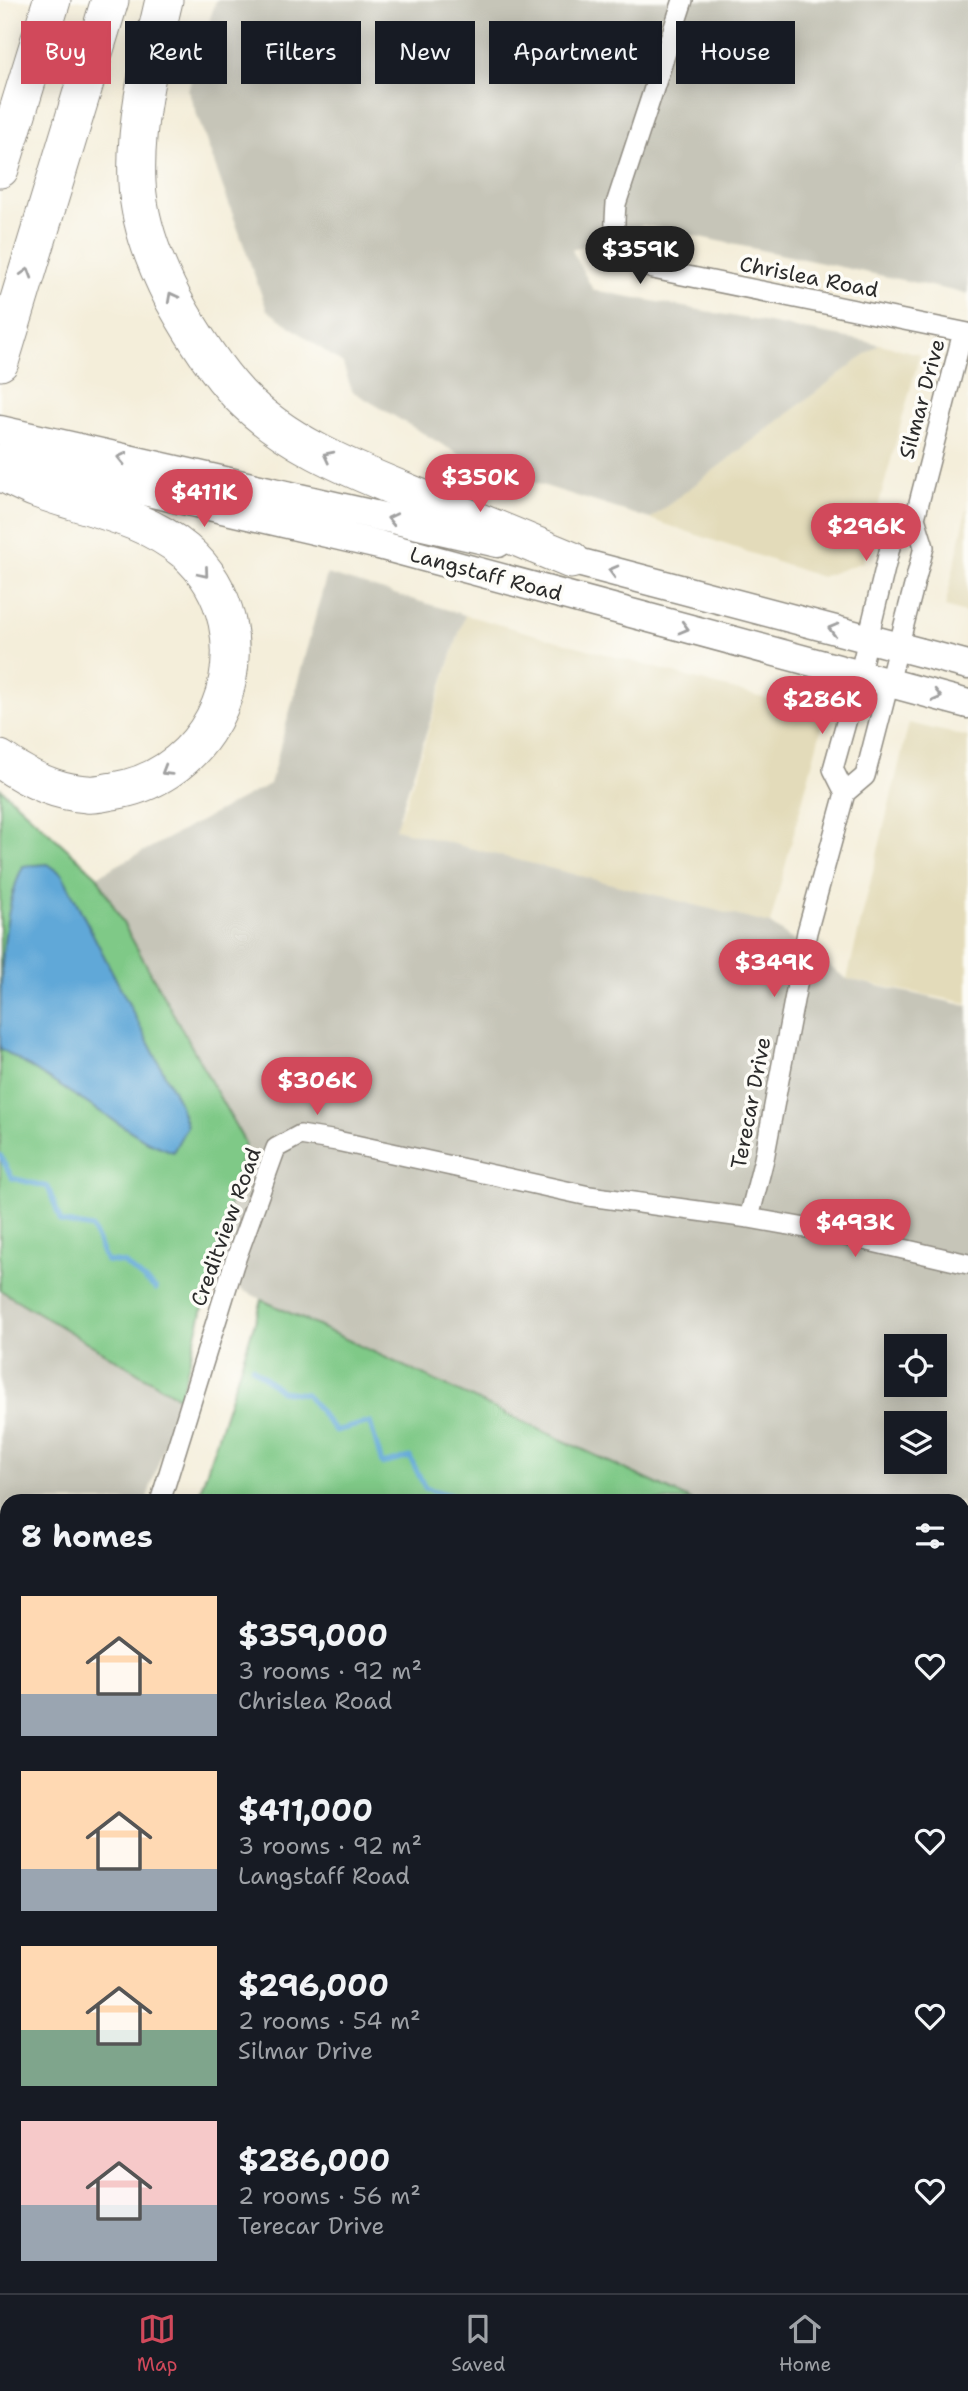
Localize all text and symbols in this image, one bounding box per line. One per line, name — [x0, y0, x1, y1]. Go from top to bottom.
chip: Buy — [21, 21, 111, 84]
chip: Rent — [125, 21, 227, 84]
chip: Filters — [241, 21, 361, 84]
chip: New — [375, 21, 475, 84]
chip: Apartment — [489, 21, 662, 84]
chip: House — [676, 21, 795, 84]
pin: $359K — [591, 226, 689, 286]
text: $359K — [601, 234, 679, 264]
street label: Chrislea Road — [737, 250, 881, 304]
one-way arrow — [19, 268, 33, 280]
one-way arrow — [167, 292, 181, 304]
street label: Silmar Drive — [893, 336, 951, 462]
one-way arrow — [116, 451, 128, 466]
one-way arrow — [323, 451, 335, 465]
pin: $350K — [431, 454, 529, 514]
text: $350K — [441, 462, 519, 492]
pin: $411K — [155, 470, 253, 529]
text: $411K — [171, 477, 237, 507]
pin: $296K — [817, 504, 915, 563]
text: $296K — [827, 511, 905, 541]
one-way arrow — [386, 513, 398, 527]
street label: Langstaff Road — [407, 540, 565, 608]
one-way arrow — [196, 565, 208, 578]
one-way arrow — [607, 565, 619, 579]
one-way arrow — [678, 620, 690, 634]
one-way arrow — [827, 623, 839, 637]
pin: $286K — [773, 676, 871, 736]
text: $286K — [782, 684, 862, 714]
one-way arrow — [931, 688, 943, 703]
one-way arrow — [161, 762, 174, 775]
pin: $349K — [725, 940, 823, 999]
text: $349K — [735, 947, 813, 977]
street label: Terecar Drive — [724, 1035, 778, 1171]
pin: $306K — [268, 1058, 366, 1117]
text: $306K — [277, 1065, 357, 1095]
street label: Creditview Road — [184, 1144, 268, 1310]
pin: $493K — [806, 1200, 904, 1259]
text: $493K — [816, 1207, 894, 1237]
map controls — [884, 1334, 947, 1474]
button: locate — [884, 1334, 947, 1397]
button: layers — [884, 1411, 947, 1474]
text: 8 homes — [21, 1516, 153, 1557]
icon: filters — [911, 1517, 949, 1555]
text: $359,000 — [238, 1615, 388, 1656]
icon: home — [77, 1624, 161, 1708]
icon: heart — [911, 1647, 949, 1685]
text: 3 rooms · 92 m² — [238, 1656, 422, 1686]
text: Chrislea Road — [238, 1686, 392, 1716]
text: $411,000 — [238, 1790, 373, 1831]
icon: home — [77, 1799, 161, 1883]
icon: heart — [911, 1822, 949, 1860]
text: 3 rooms · 92 m² — [238, 1831, 422, 1861]
text: Langstaff Road — [238, 1861, 410, 1891]
text: $296,000 — [238, 1965, 389, 2006]
icon: home — [77, 1974, 161, 2058]
icon: heart — [911, 1997, 949, 2035]
text: 2 rooms · 54 m² — [238, 2006, 421, 2036]
text: Silmar Drive — [238, 2036, 373, 2066]
text: $286,000 — [238, 2140, 390, 2181]
icon: home — [77, 2149, 161, 2233]
icon: heart — [911, 2172, 949, 2210]
text: 2 rooms · 56 m² — [238, 2181, 421, 2211]
text: Terecar Drive — [238, 2211, 385, 2241]
tab: Map — [137, 2310, 178, 2377]
tab: Saved — [451, 2310, 505, 2377]
tab: Home — [779, 2310, 831, 2377]

